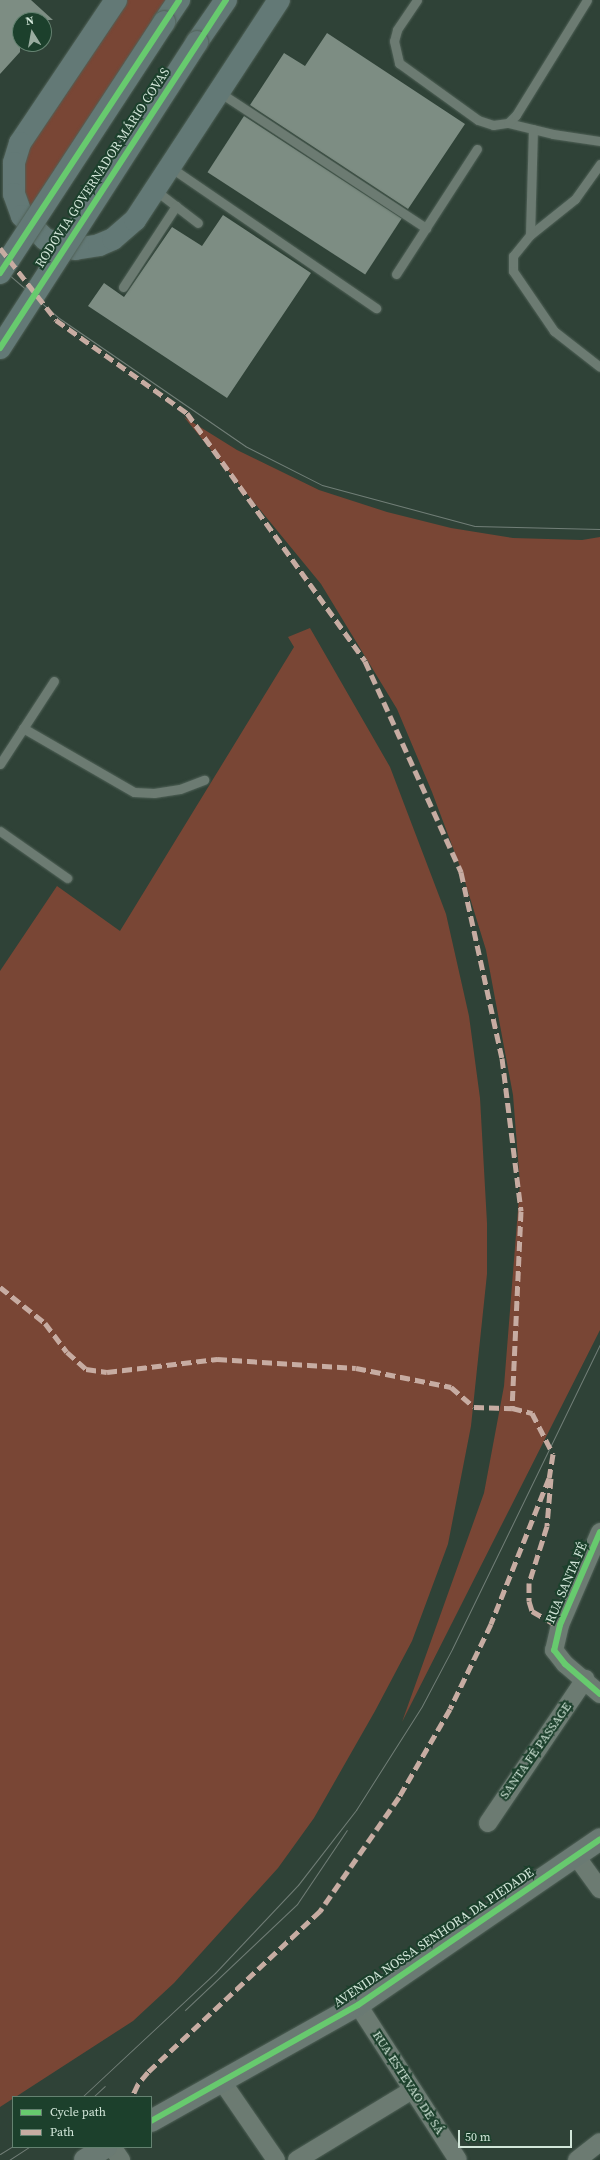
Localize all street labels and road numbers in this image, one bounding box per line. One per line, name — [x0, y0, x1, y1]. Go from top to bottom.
street label: RODOVIA GOVERNADOR MÁRIO COVAS — [32, 65, 174, 271]
street label: RUA SANTA FÉ — [543, 1540, 591, 1626]
street label: SANTA FÉ PASSAGE — [497, 1700, 575, 1802]
street label: AVENIDA NOSSA SENHORA DA PIEDADE — [331, 1865, 537, 2011]
street label: RUA ESTEVAO DE SÁ — [369, 2028, 447, 2138]

